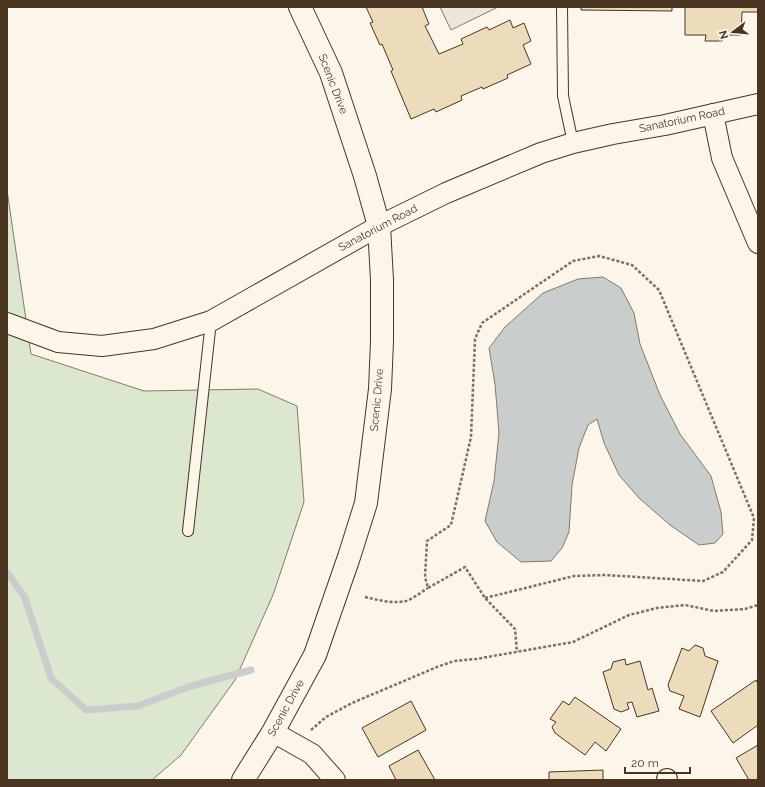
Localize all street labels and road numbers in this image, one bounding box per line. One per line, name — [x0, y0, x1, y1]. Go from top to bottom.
street label: Scenic Drive — [316, 52, 351, 116]
street label: Sanatorium Road — [638, 105, 726, 135]
street label: Sanatorium Road — [336, 202, 420, 254]
street label: Scenic Drive — [368, 368, 386, 432]
street label: Scenic Drive — [265, 677, 307, 739]

